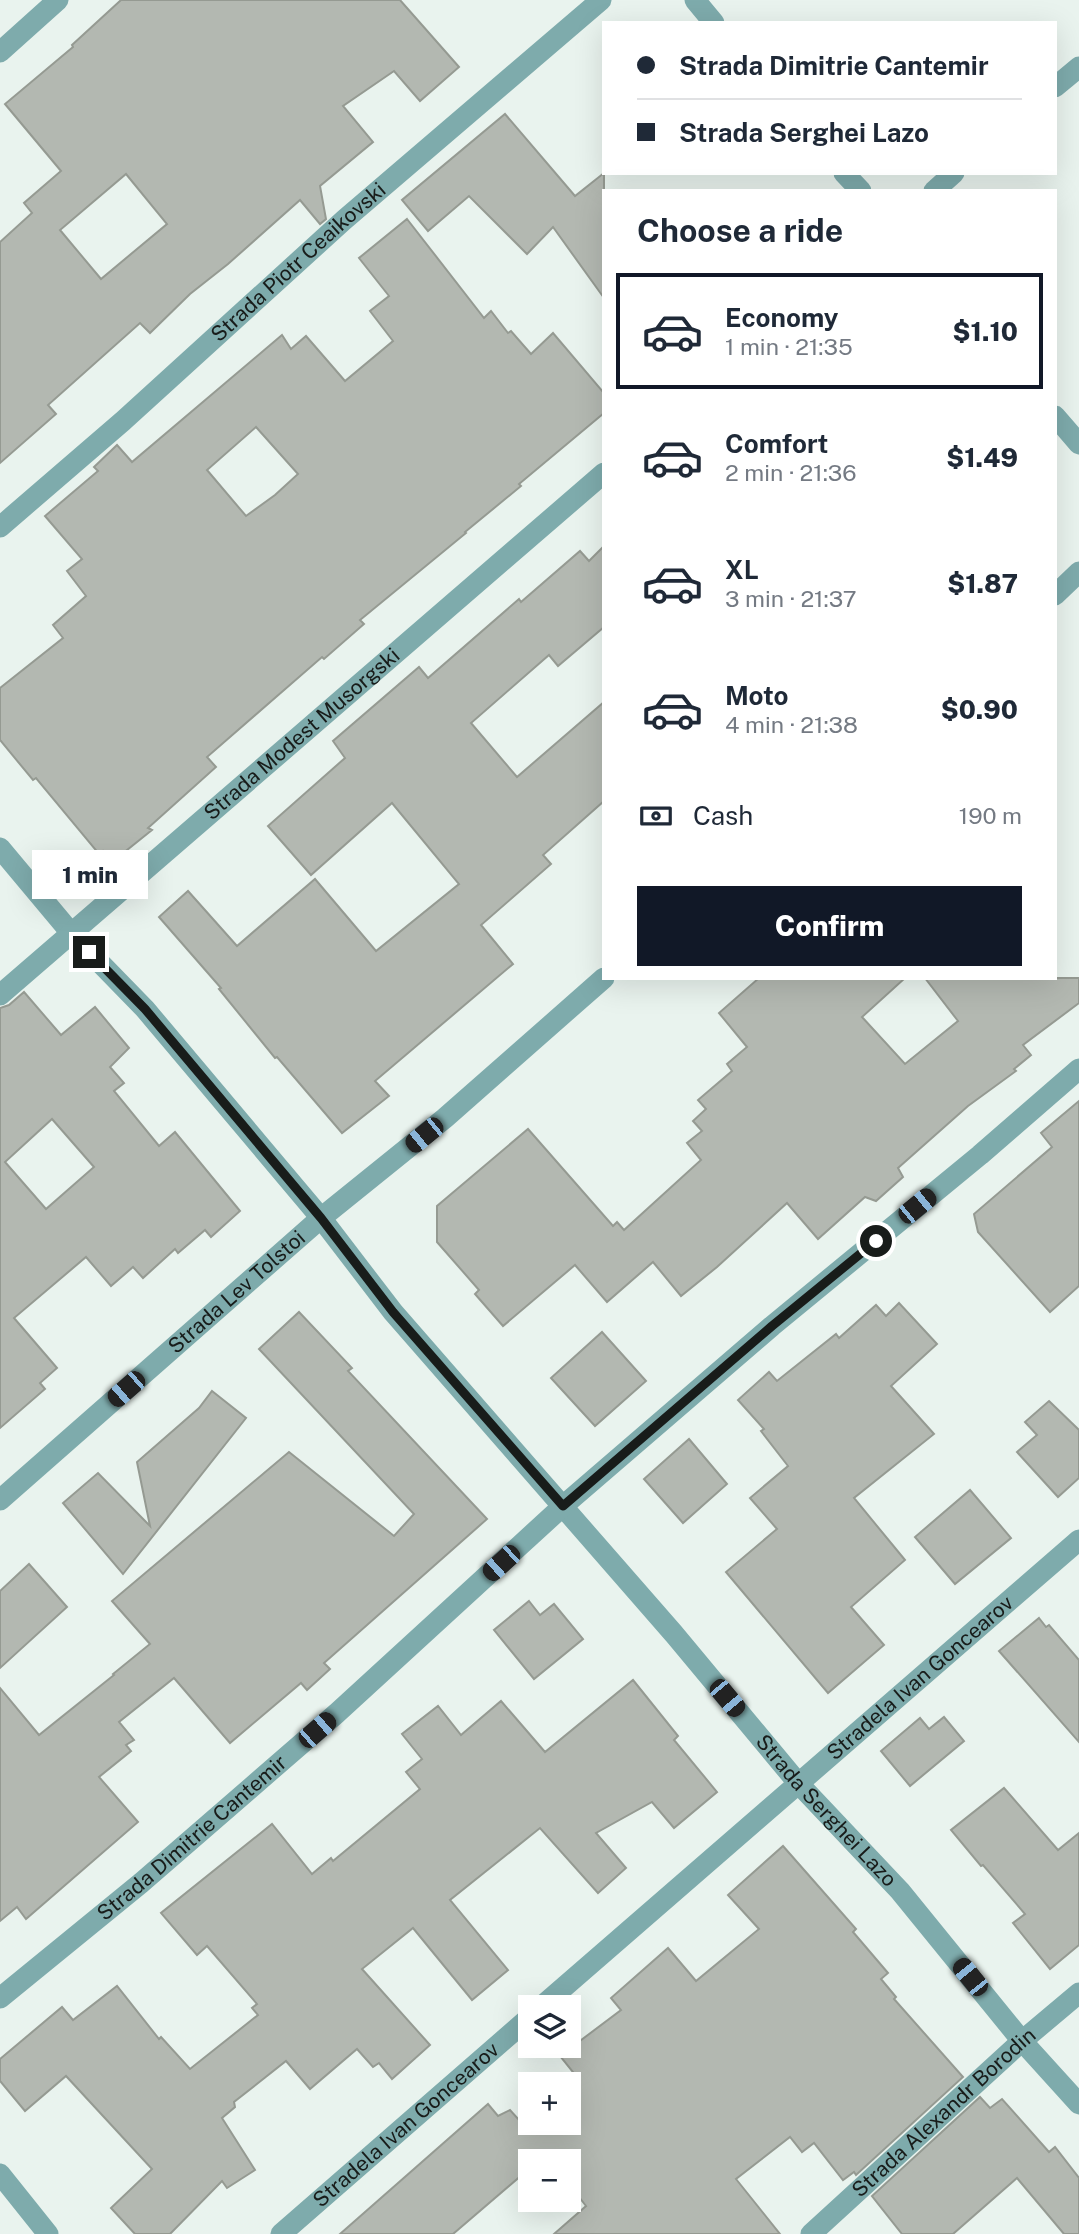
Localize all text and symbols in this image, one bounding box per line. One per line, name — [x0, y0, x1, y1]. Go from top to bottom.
text: Strada Dimitrie Cantemir — [679, 50, 989, 81]
text: Strada Serghei Lazo — [679, 117, 929, 148]
street label: Strada Piotr Ceaikovski — [206, 177, 391, 347]
text: Choose a ride — [637, 212, 843, 249]
icon: car — [641, 300, 704, 363]
text: Economy — [725, 302, 838, 333]
text: $1.10 — [953, 316, 1018, 347]
text: 1 min · 21:35 — [725, 333, 853, 360]
icon: car — [641, 426, 704, 489]
text: Comfort — [725, 428, 828, 459]
text: $1.49 — [946, 442, 1018, 473]
text: 2 min · 21:36 — [725, 459, 857, 486]
icon: car — [641, 552, 704, 615]
text: XL — [725, 554, 759, 585]
text: $1.87 — [947, 568, 1018, 599]
text: 3 min · 21:37 — [725, 585, 857, 612]
street label: Strada Modest Musorgski — [199, 642, 404, 825]
icon: car — [641, 678, 704, 741]
text: Moto — [725, 680, 788, 711]
text: $0.90 — [941, 694, 1018, 725]
text: 4 min · 21:38 — [725, 711, 858, 738]
icon: cash — [637, 797, 675, 835]
text: Cash — [693, 800, 753, 831]
text: 190 m — [959, 802, 1022, 829]
callout: 1 min — [31, 850, 147, 900]
text: 1 min — [62, 861, 118, 888]
button: Confirm — [637, 886, 1022, 966]
route end — [73, 936, 105, 968]
car — [402, 1114, 447, 1156]
car — [895, 1185, 940, 1227]
street label: Strada Lev Tolstoi — [163, 1225, 310, 1359]
route start — [860, 1225, 892, 1257]
car — [104, 1367, 149, 1411]
car — [479, 1541, 524, 1585]
street label: Stradela Ivan Goncearov — [822, 1590, 1018, 1765]
car — [706, 1675, 749, 1721]
car — [295, 1708, 340, 1752]
street label: Strada Serghei Lazo — [751, 1729, 902, 1891]
street label: Strada Dimitrie Cantemir — [92, 1749, 291, 1926]
car — [949, 1954, 992, 2000]
map controls — [518, 1995, 581, 2212]
button: layers — [518, 1995, 581, 2058]
street label: Strada Alexandr Borodin — [847, 2022, 1040, 2202]
street label: Stradela Ivan Goncearov — [308, 2037, 504, 2212]
button: + — [518, 2072, 581, 2135]
button: − — [518, 2149, 581, 2212]

